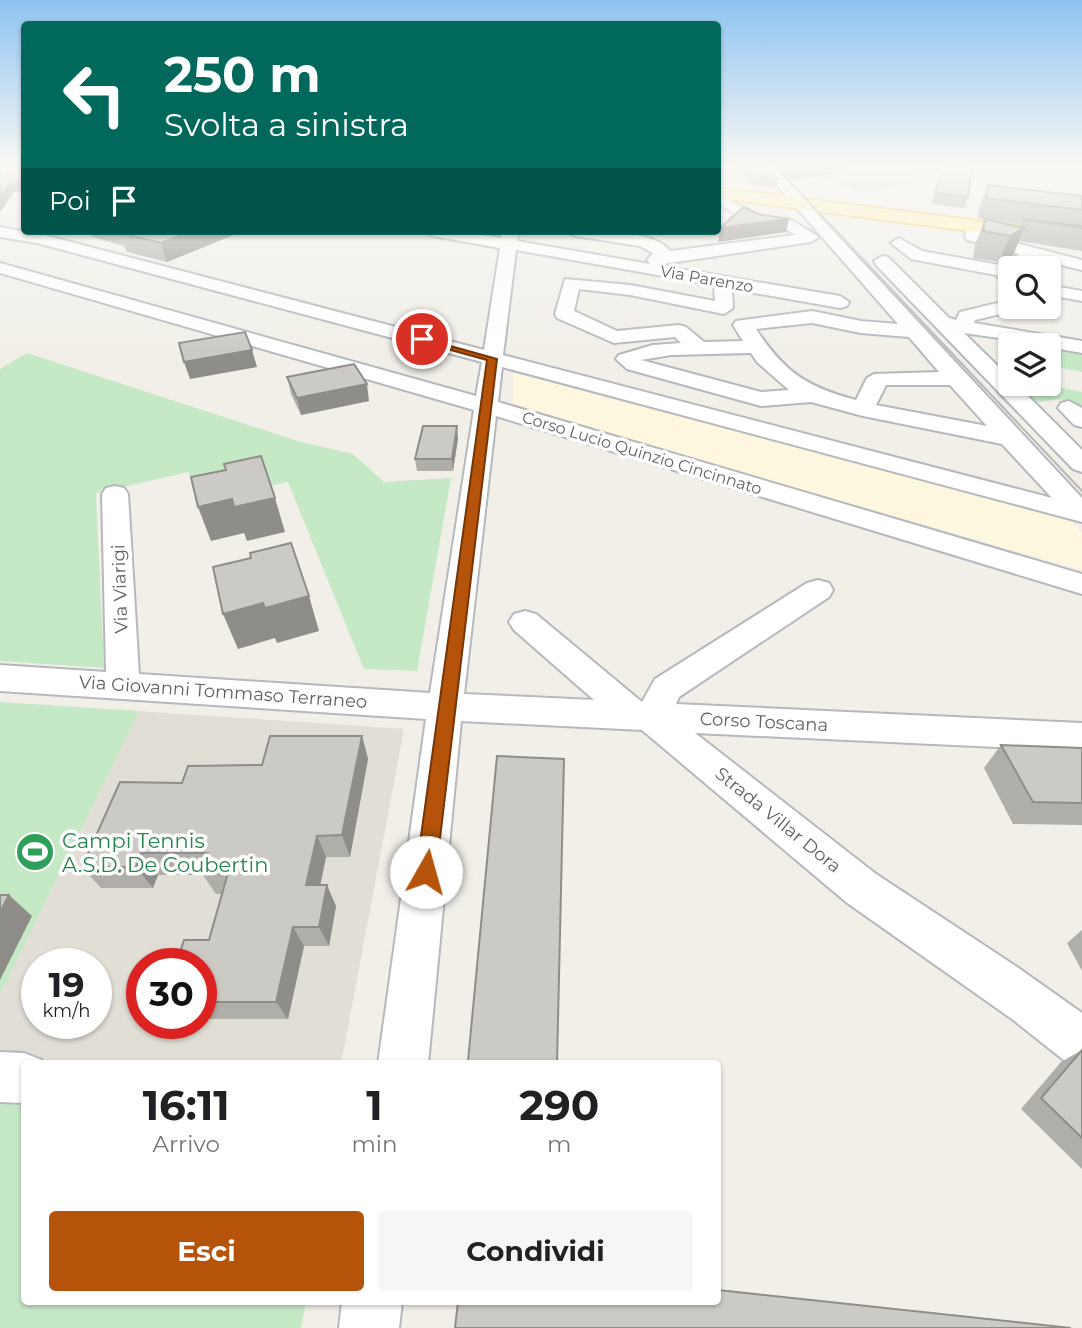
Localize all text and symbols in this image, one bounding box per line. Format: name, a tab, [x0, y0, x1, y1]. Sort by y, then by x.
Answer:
text: 250 m	[164, 45, 321, 104]
icon: left	[49, 49, 140, 140]
text: Svolta a sinistra	[164, 105, 409, 144]
icon: arrive	[105, 182, 143, 220]
text: Poi	[49, 185, 91, 217]
map controls	[998, 256, 1061, 396]
button: search	[998, 256, 1061, 319]
street label: Via Parenzo	[659, 261, 755, 297]
pin	[392, 309, 452, 369]
icon: arrive	[403, 320, 441, 358]
button: layers	[998, 333, 1061, 396]
street label: Corso Lucio Quinzio Cincinnato	[520, 407, 764, 499]
street label: Via Viarigi	[107, 544, 133, 634]
street label: Via Giovanni Tommaso Terraneo	[78, 671, 368, 713]
street label: Corso Toscana	[699, 708, 829, 736]
street label: Strada Villar Dora	[711, 762, 845, 878]
place label: Campi Tennis A.S.D. De Coubertin	[62, 828, 268, 877]
sports icon: Campi Tennis A.S.D. De Coubertin	[14, 831, 56, 873]
position arrow	[389, 835, 463, 909]
speed limit sign: 30	[126, 948, 217, 1039]
text: 19	[48, 963, 85, 1006]
text: km/h	[42, 1000, 91, 1022]
text: 16:11	[143, 1079, 230, 1131]
text: 1	[366, 1079, 383, 1131]
text: 290	[519, 1079, 599, 1131]
text: Arrivo	[153, 1130, 220, 1158]
text: min	[351, 1130, 398, 1158]
text: m	[547, 1130, 572, 1158]
button: Esci	[49, 1211, 364, 1291]
button: Condividi	[378, 1211, 693, 1291]

